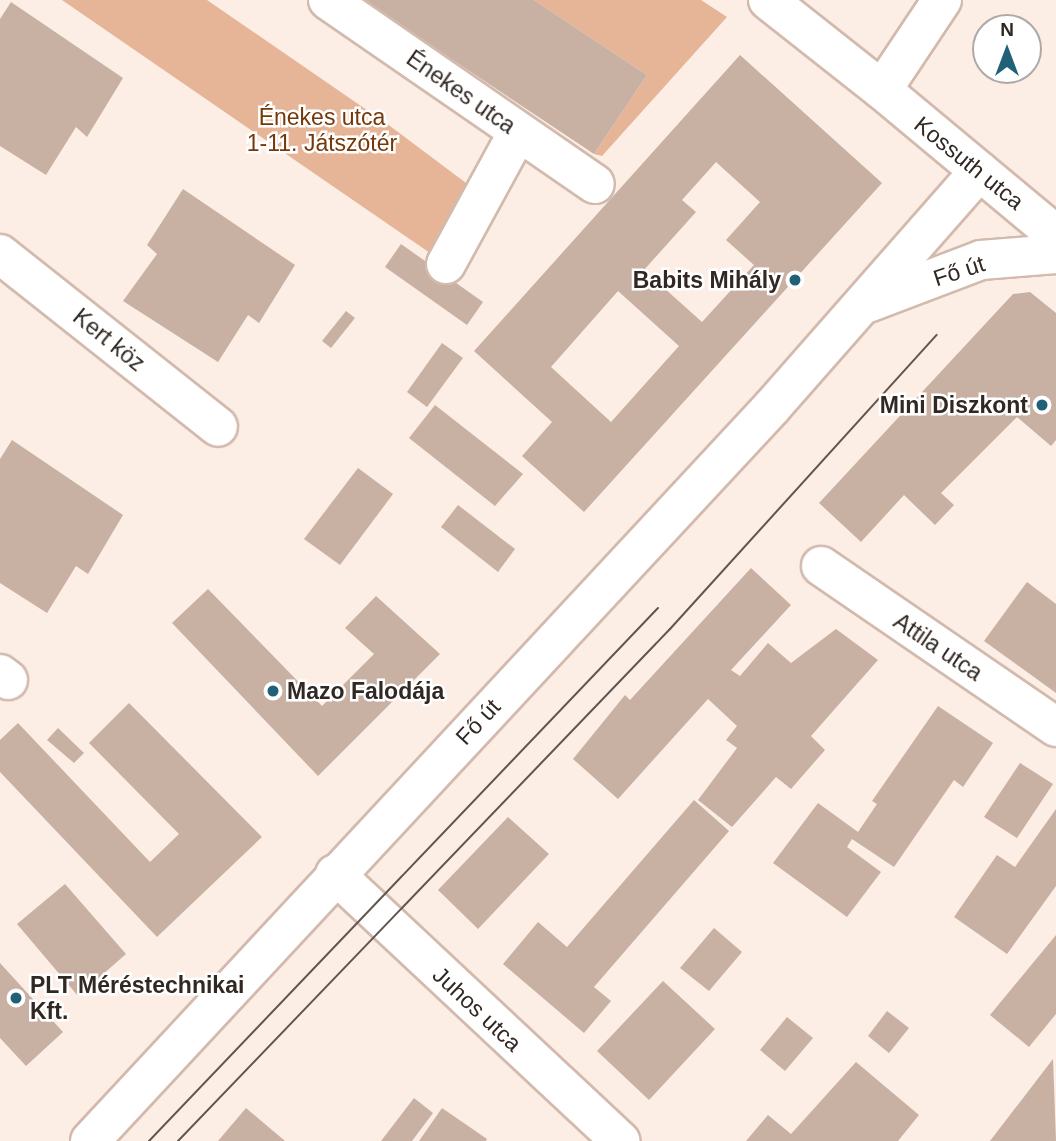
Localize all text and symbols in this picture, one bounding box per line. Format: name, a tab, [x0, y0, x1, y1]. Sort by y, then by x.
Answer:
north arrow	[972, 14, 1042, 84]
text: N	[1000, 19, 1014, 40]
street label: Énekes utca	[401, 44, 521, 140]
park label: Énekes utca 1-11. Játszótér	[247, 103, 397, 157]
street label: Kossuth utca	[909, 110, 1029, 216]
street label: Fő út	[930, 250, 988, 292]
place label: Babits Mihály	[633, 266, 781, 294]
marker: Babits Mihály	[787, 272, 803, 288]
street label: Kert köz	[68, 303, 150, 377]
place label: Mini Diszkont	[880, 391, 1028, 419]
marker: Mini Diszkont	[1034, 397, 1050, 413]
street label: Attila utca	[888, 607, 988, 687]
place label: Mazo Falodája	[287, 677, 444, 705]
marker: Mazo Falodája	[265, 683, 281, 699]
street label: Fő út	[450, 693, 506, 751]
street label: Juhos utca	[427, 961, 527, 1057]
place label: PLT Méréstechnikai Kft.	[30, 971, 244, 1025]
marker: PLT Méréstechnikai Kft.	[8, 990, 24, 1006]

